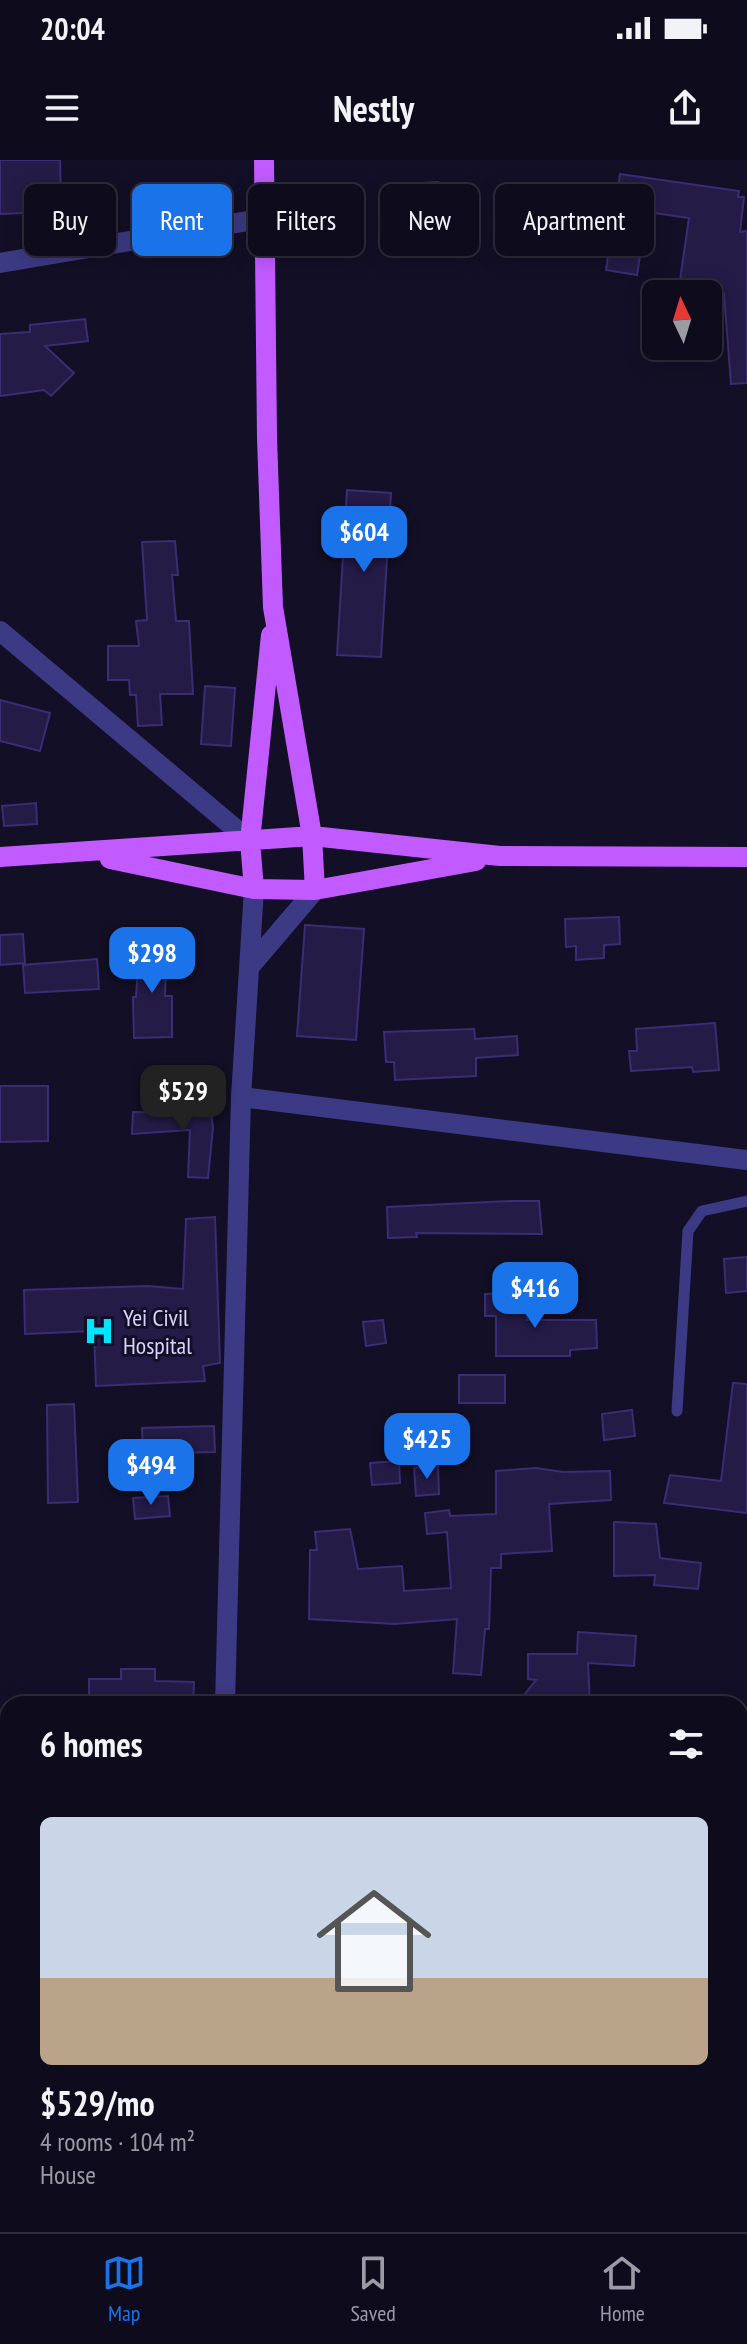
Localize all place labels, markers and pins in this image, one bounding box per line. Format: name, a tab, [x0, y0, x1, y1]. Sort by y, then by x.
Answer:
pin: $604	[317, 506, 411, 574]
pin: $298	[105, 927, 199, 995]
pin: $529	[136, 1065, 230, 1133]
pin: $416	[488, 1262, 582, 1330]
place label: Yei Civil Hospital	[123, 1302, 192, 1361]
hospital icon: Yei Civil Hospital	[82, 1314, 116, 1348]
pin: $425	[380, 1413, 474, 1481]
pin: $494	[104, 1439, 198, 1507]

